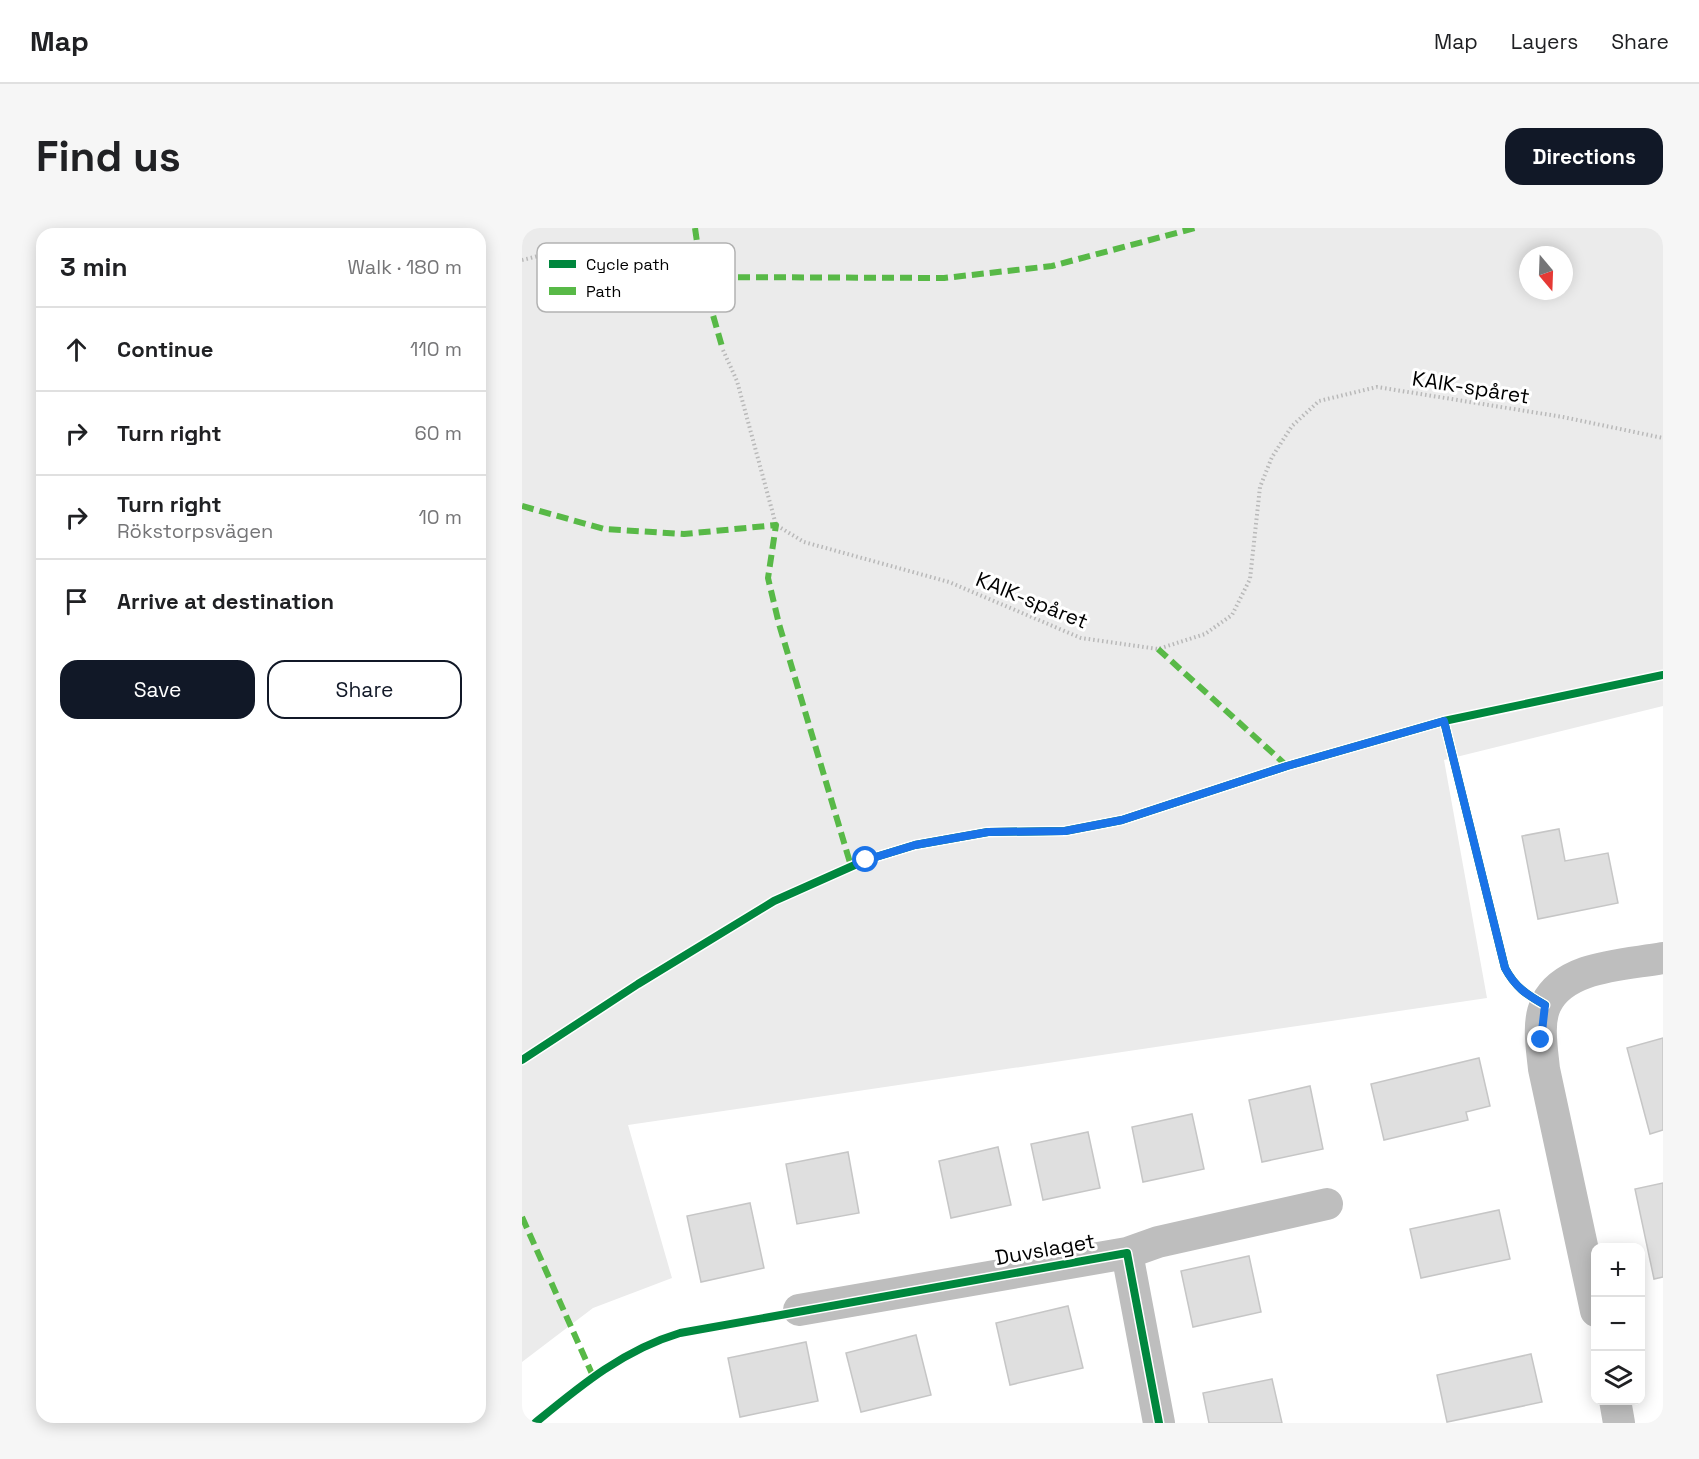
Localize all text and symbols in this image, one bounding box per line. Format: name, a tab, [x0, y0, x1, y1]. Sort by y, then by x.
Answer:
text: Map	[30, 23, 89, 59]
text: Map	[1434, 28, 1478, 55]
text: Layers	[1511, 28, 1578, 55]
text: Share	[1611, 28, 1669, 55]
button: Directions	[1505, 128, 1663, 185]
text: Find us	[36, 130, 181, 183]
legend	[537, 243, 735, 312]
north arrow	[1519, 246, 1573, 300]
text: 3 min	[60, 250, 128, 284]
text: Walk · 180 m	[348, 254, 462, 280]
text: Cycle path	[586, 254, 669, 275]
text: Path	[586, 281, 621, 302]
icon: ahead	[60, 333, 93, 366]
text: Continue	[117, 335, 213, 363]
text: 110 m	[410, 336, 462, 362]
street label: KAIK-spåret	[1410, 364, 1532, 410]
icon: right	[60, 417, 93, 450]
text: Turn right	[117, 419, 222, 447]
text: 60 m	[415, 420, 462, 446]
text: Turn right	[117, 490, 222, 518]
icon: right	[60, 501, 93, 534]
text: 10 m	[418, 504, 462, 530]
text: Rökstorpsvägen	[117, 518, 273, 544]
street label: KAIK-spåret	[972, 565, 1092, 635]
icon: arrive	[60, 585, 93, 618]
text: Arrive at destination	[117, 587, 334, 615]
button: Save	[60, 660, 255, 719]
button: Share	[267, 660, 462, 719]
route start	[852, 846, 878, 872]
route end	[1527, 1026, 1553, 1052]
street label: Duvslaget	[993, 1227, 1097, 1271]
map controls	[1591, 1243, 1645, 1405]
button: +	[1591, 1243, 1645, 1297]
button: −	[1591, 1297, 1645, 1351]
button: layers	[1591, 1351, 1645, 1405]

